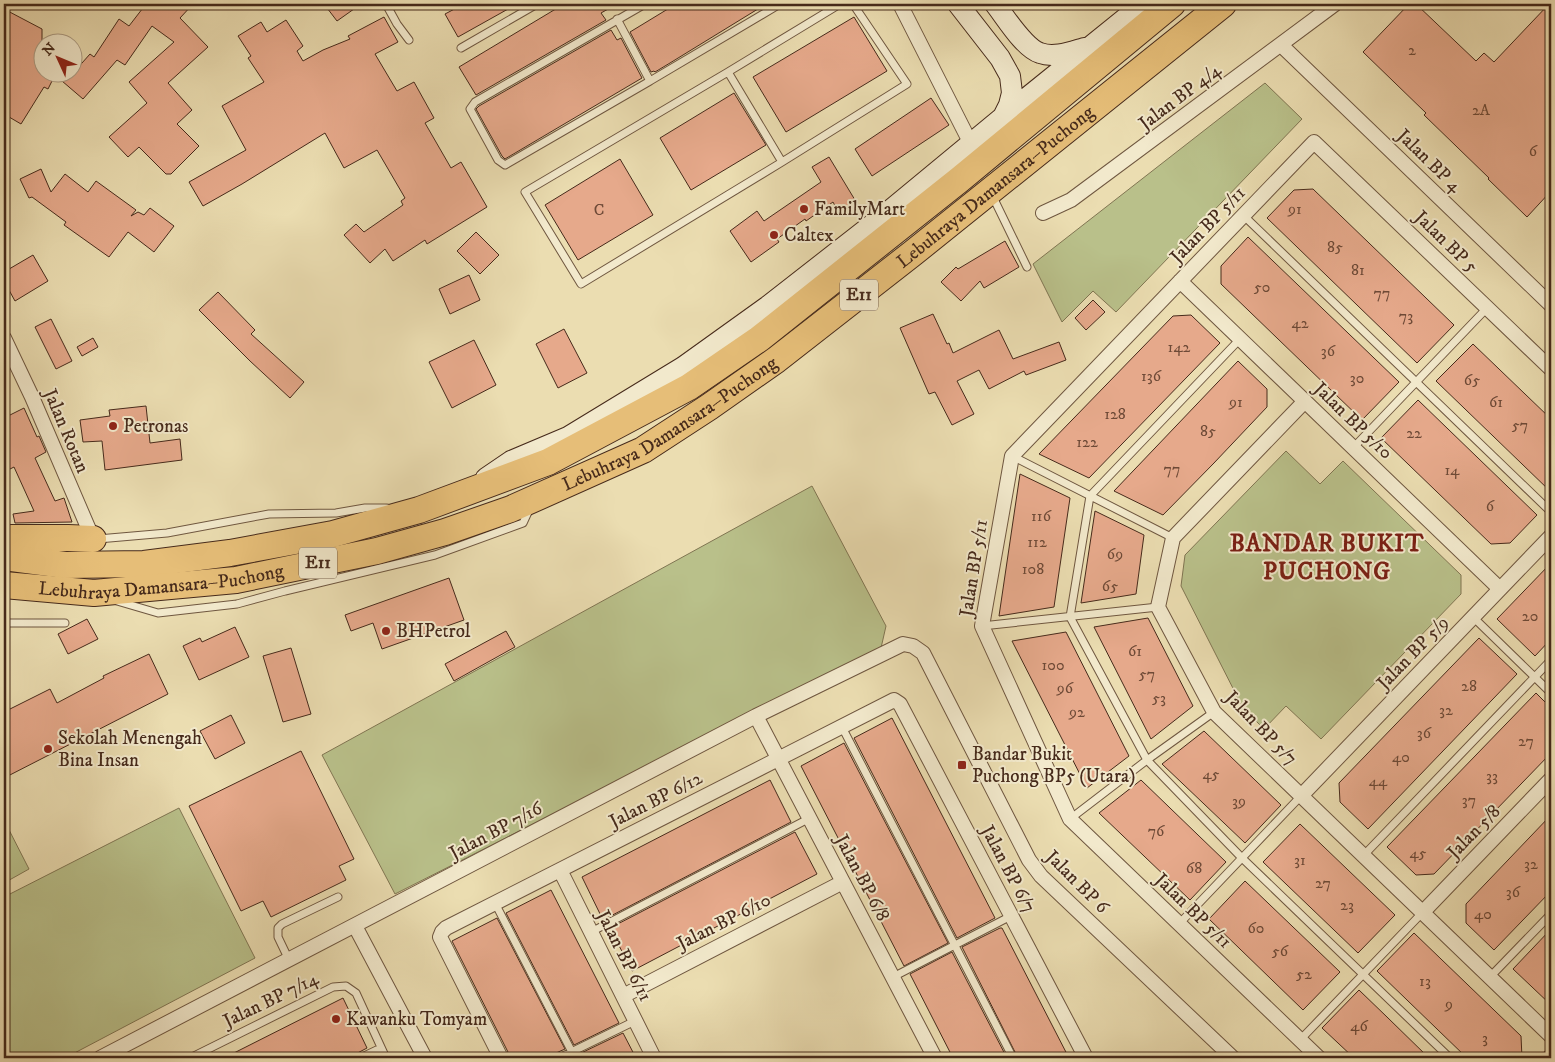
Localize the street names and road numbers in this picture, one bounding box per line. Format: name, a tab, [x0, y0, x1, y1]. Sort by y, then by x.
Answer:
street label: Jalan BP 4/4	[1133, 58, 1226, 136]
street label: Lebuhraya Damansara–Puchong	[892, 100, 1099, 273]
street label: Jalan BP 4	[1390, 123, 1467, 198]
street label: Jalan BP 5/11	[1164, 182, 1250, 270]
street label: Jalan BP 5	[1408, 205, 1483, 278]
road number: E11	[840, 280, 878, 310]
street label: Lebuhraya Damansara–Puchong	[559, 351, 782, 496]
street label: Jalan BP 5/10	[1307, 376, 1397, 464]
street label: Jalan Rotan	[37, 384, 94, 476]
street label: Jalan BP 5/11	[955, 518, 993, 620]
road number: E11	[299, 548, 337, 578]
street label: Lebuhraya Damansara–Puchong	[37, 559, 287, 605]
street label: Jalan BP 5/9	[1371, 611, 1454, 696]
street label: Jalan BP 5/7	[1219, 685, 1302, 770]
street label: Jalan BP 6/12	[604, 766, 707, 834]
street label: Jalan BP 7/16	[444, 796, 547, 866]
street label: Jalan 5/8	[1441, 800, 1505, 865]
street label: Jalan BP 6/7	[975, 820, 1040, 916]
street label: Jalan BP 6/8	[829, 829, 894, 925]
street label: Jalan BP 6	[1039, 844, 1114, 919]
street label: Jalan BP 5/11	[1148, 867, 1236, 953]
street label: Jalan BP 6/10	[671, 889, 775, 956]
street label: Jalan BP 6/11	[590, 905, 657, 1005]
street label: Jalan BP 7/14	[218, 967, 323, 1034]

